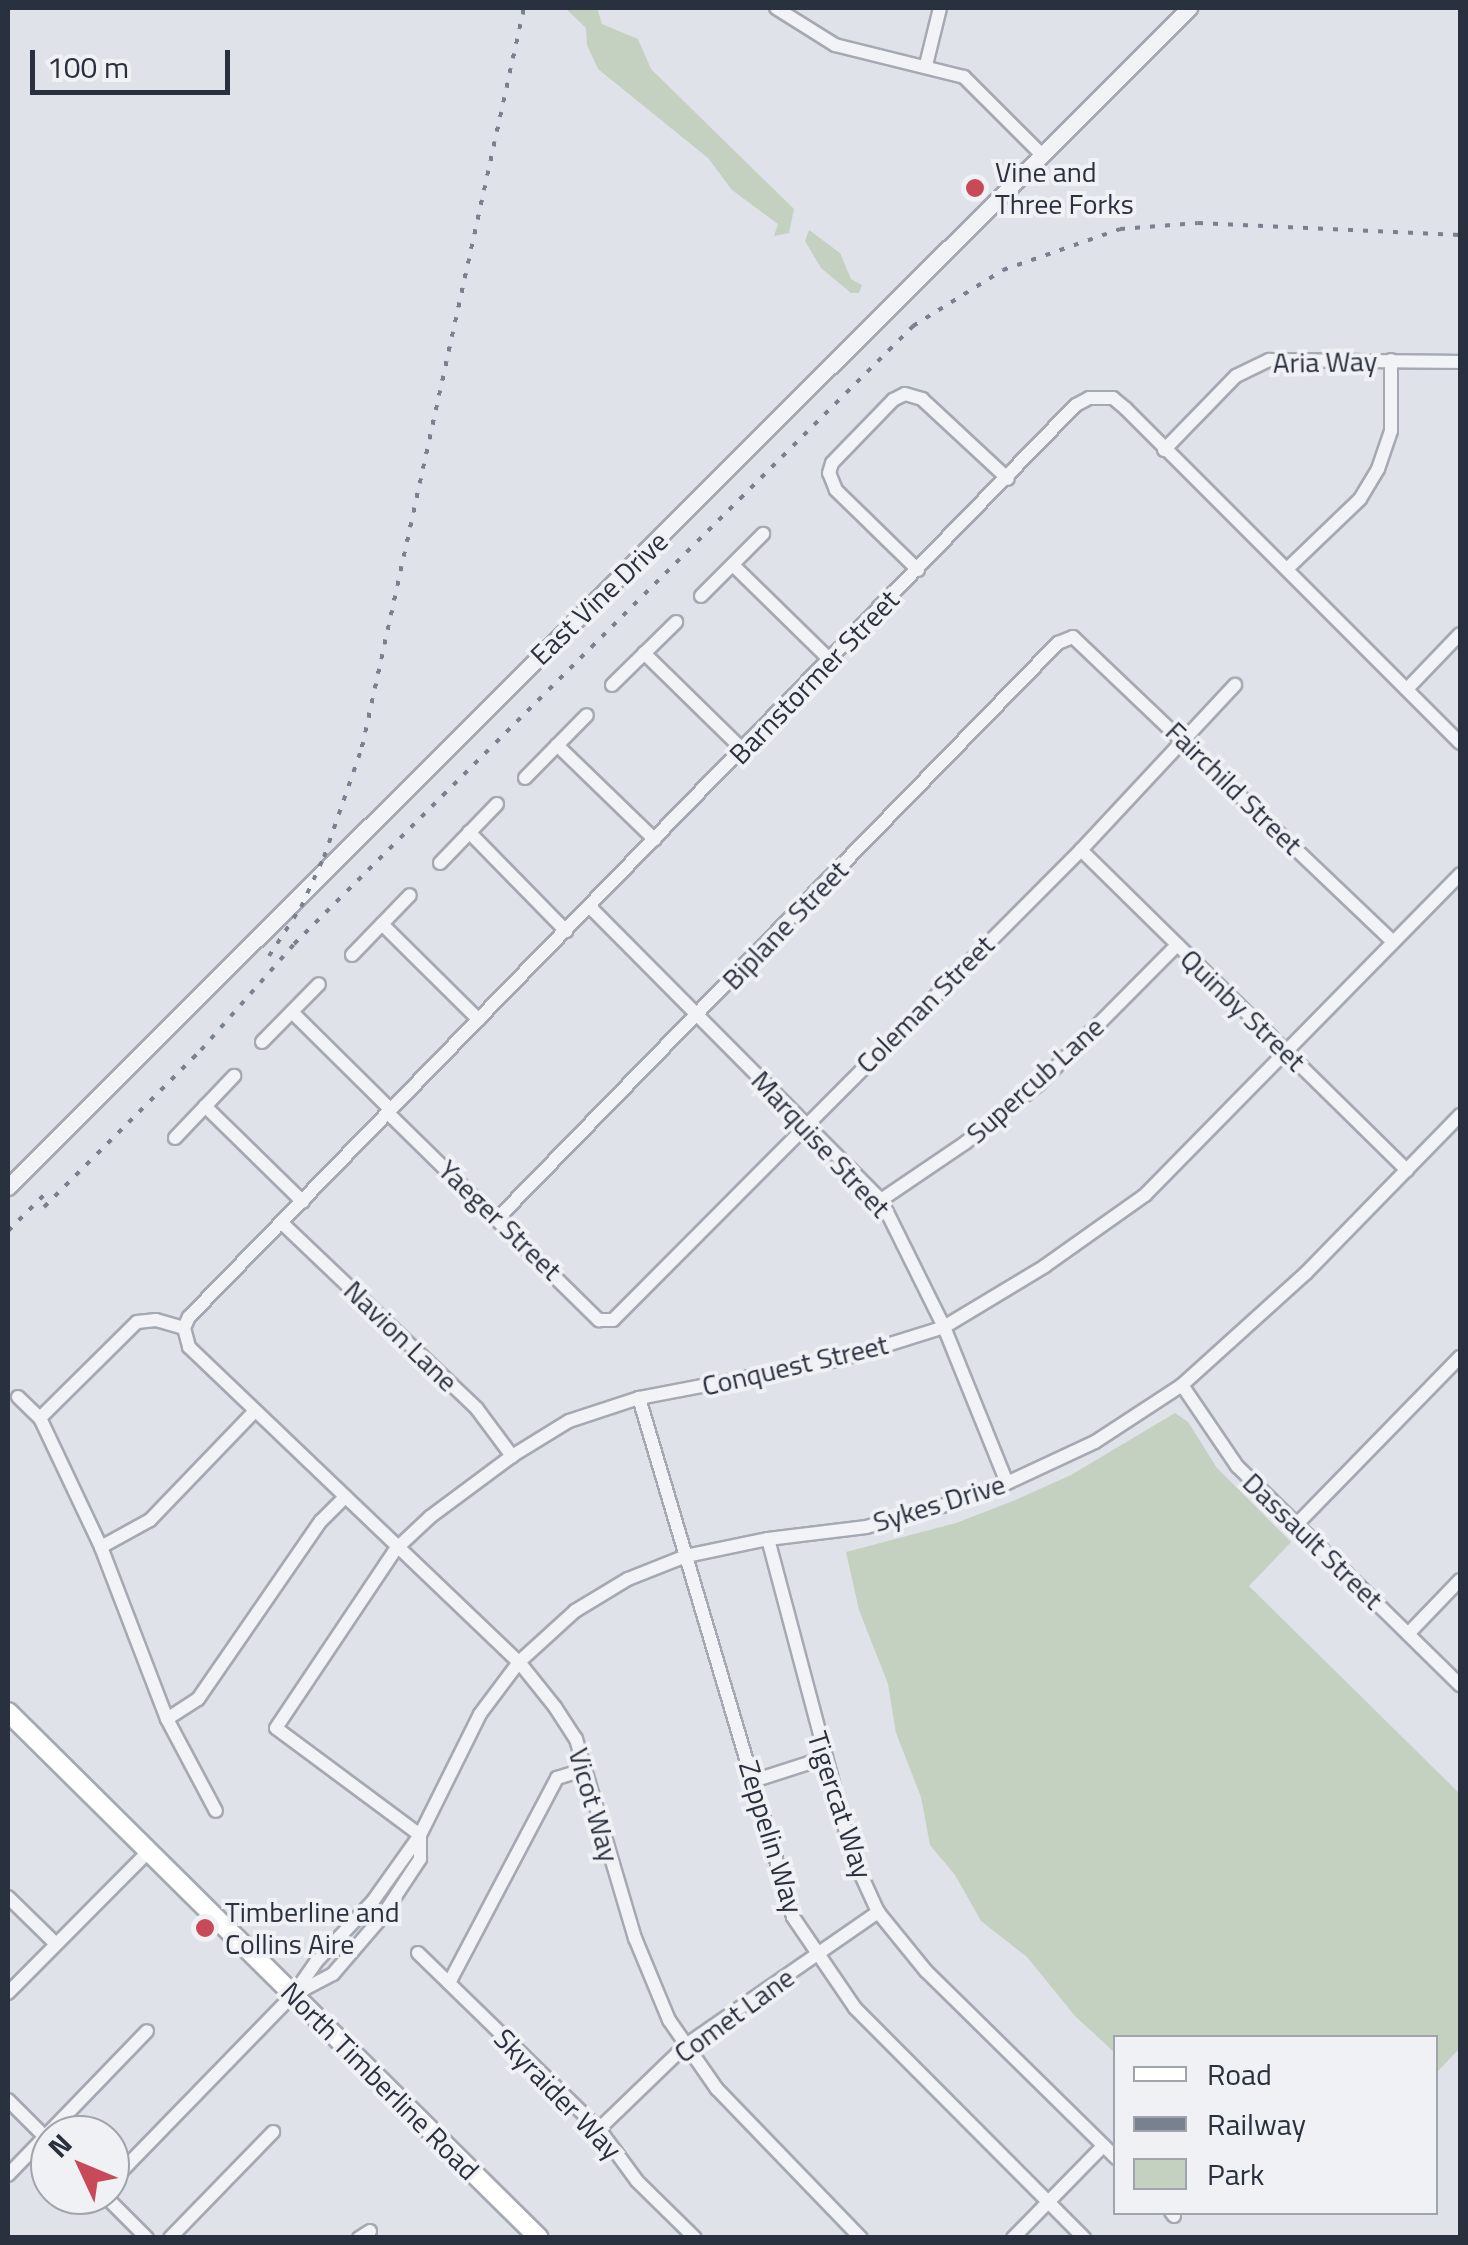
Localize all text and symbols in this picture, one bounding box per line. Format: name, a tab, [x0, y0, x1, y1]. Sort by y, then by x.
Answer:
scale bar	[35, 30, 235, 92]
text: 100 m	[47, 44, 129, 90]
place label: Vine and Three Forks	[995, 155, 1134, 221]
marker: Vine and Three Forks	[964, 177, 986, 199]
street label: Aria Way	[1272, 344, 1378, 380]
street label: East Vine Drive	[523, 524, 675, 672]
street label: Barnstormer Street	[722, 583, 906, 771]
street label: Fairchild Street	[1159, 715, 1309, 861]
street label: Biplane Street	[715, 854, 855, 996]
street label: Coleman Street	[849, 928, 1001, 1080]
street label: Quinby Street	[1173, 942, 1313, 1078]
street label: Supercub Lane	[960, 1010, 1110, 1150]
street label: Marquise Street	[745, 1064, 897, 1224]
street label: Yaeger Street	[432, 1153, 568, 1287]
street label: Navion Lane	[337, 1274, 465, 1398]
street label: Conquest Street	[699, 1327, 891, 1403]
street label: Dassault Street	[1236, 1466, 1390, 1616]
street label: Sykes Drive	[869, 1467, 1009, 1539]
street label: Tigercat Way	[800, 1727, 880, 1883]
street label: Vicot Way	[562, 1744, 626, 1866]
street label: Zeppelin Way	[732, 1756, 810, 1918]
place label: Timberline and Collins Aire	[225, 1895, 400, 1961]
marker: Timberline and Collins Aire	[194, 1917, 216, 1939]
street label: Comet Lane	[668, 1960, 800, 2070]
street label: North Timberline Road	[274, 1975, 486, 2187]
street label: Skyraider Way	[487, 2022, 629, 2166]
legend	[1113, 2035, 1438, 2215]
text: Road	[1207, 2051, 1272, 2097]
text: Railway	[1207, 2101, 1306, 2147]
north arrow	[30, 2115, 130, 2215]
text: N	[37, 2123, 82, 2167]
text: Park	[1207, 2151, 1264, 2197]

